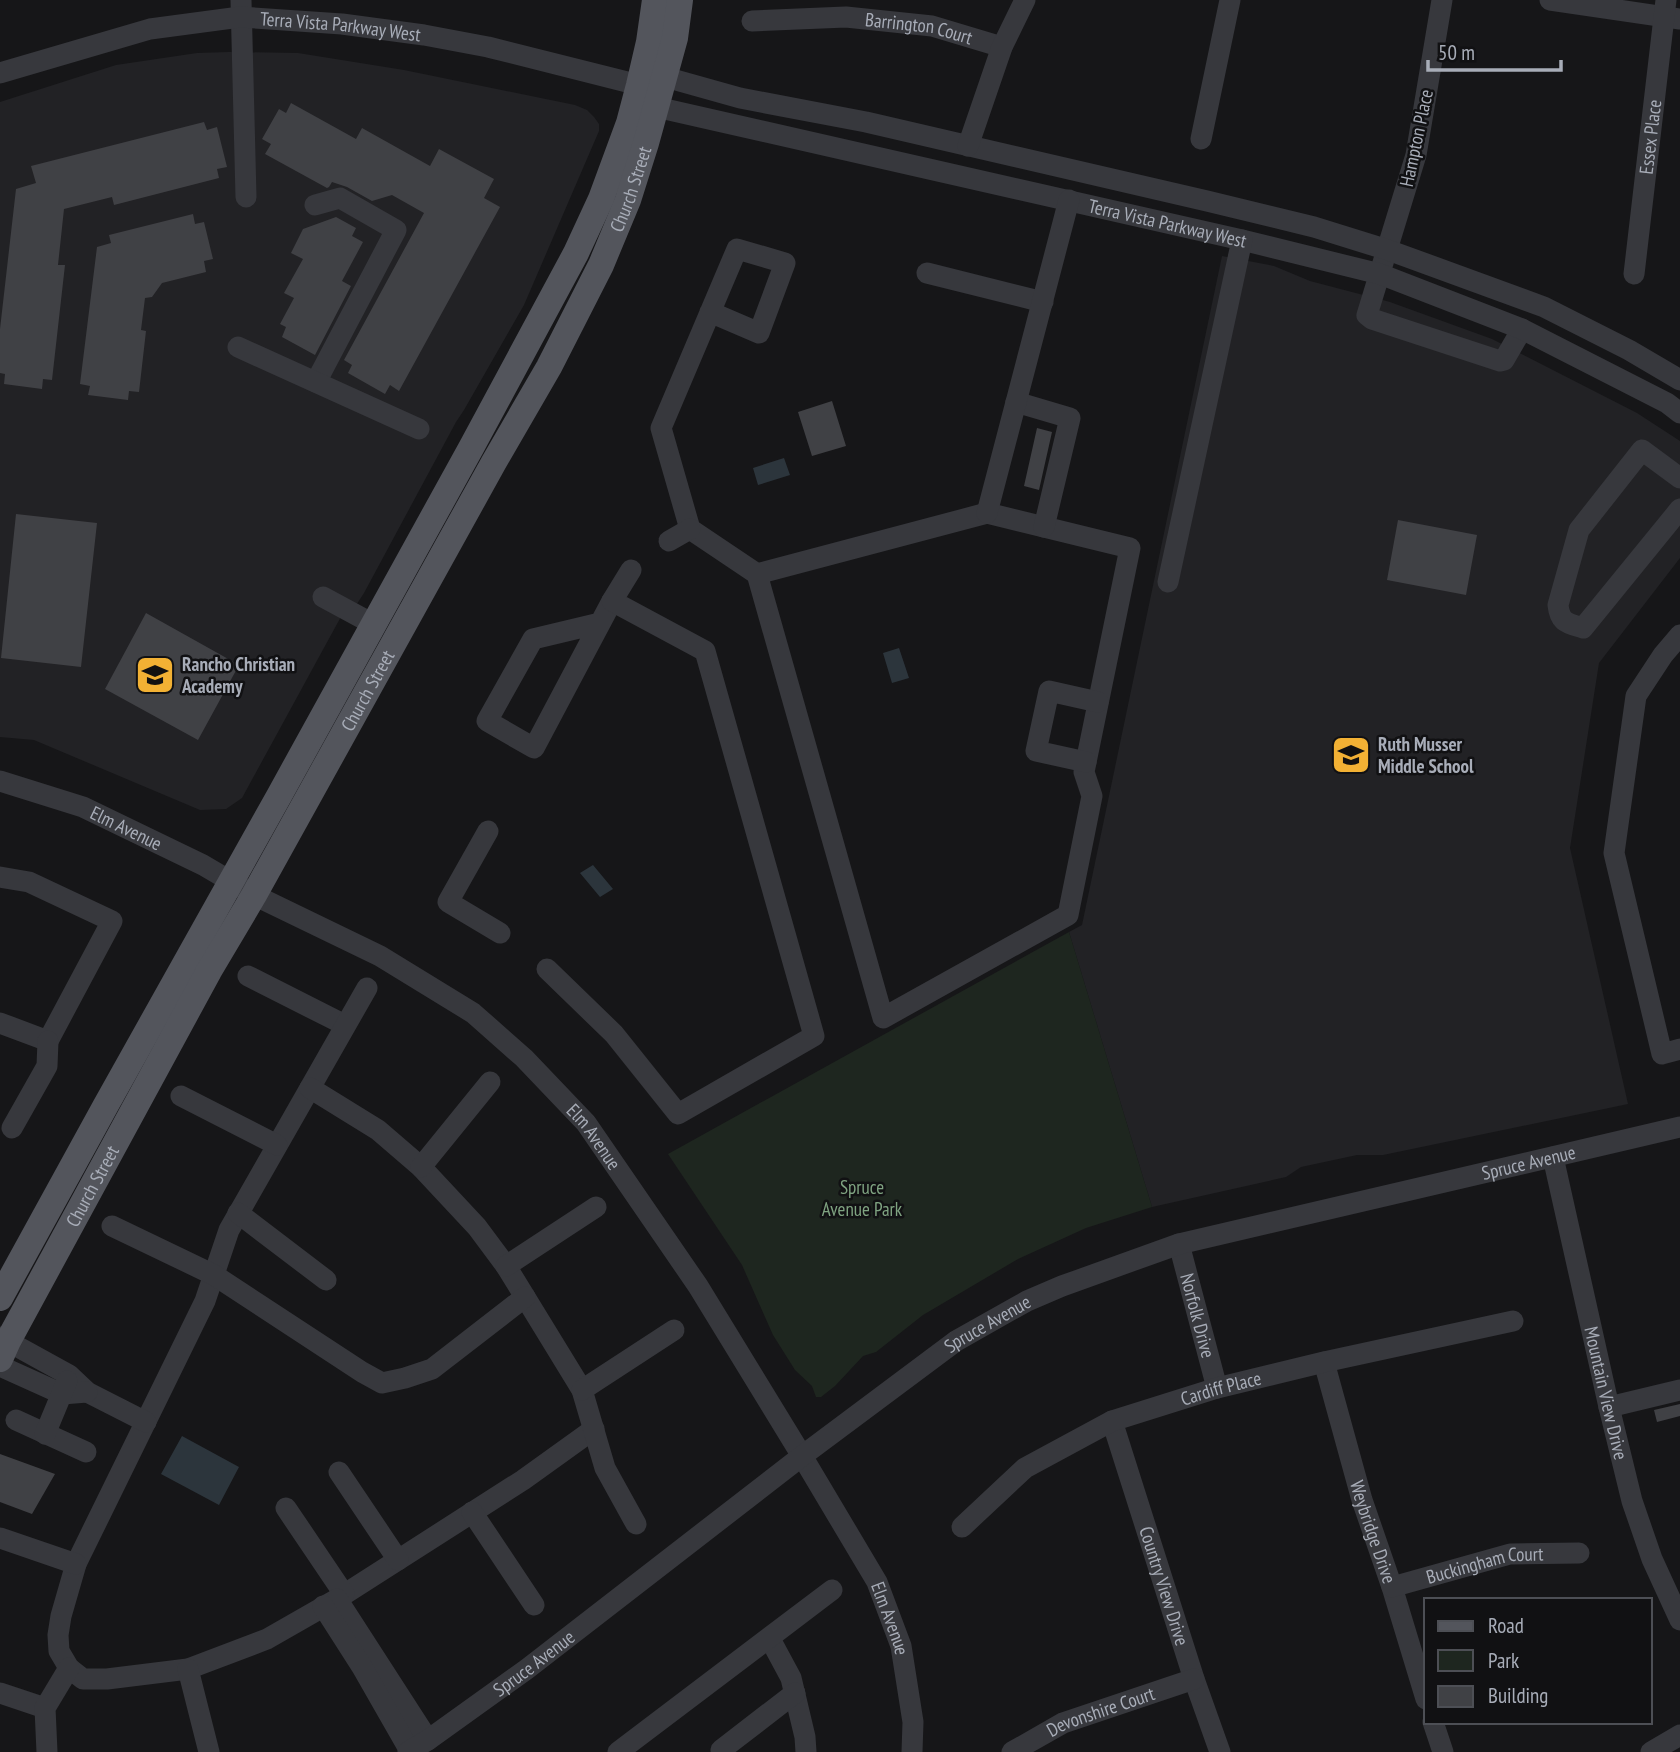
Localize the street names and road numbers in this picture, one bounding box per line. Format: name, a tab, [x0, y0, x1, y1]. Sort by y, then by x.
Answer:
street label: Terra Vista Parkway West	[259, 6, 423, 47]
street label: Barrington Court	[864, 7, 976, 50]
street label: Hampton Place	[1394, 87, 1438, 189]
street label: Essex Place	[1634, 98, 1666, 176]
street label: Church Street	[604, 142, 656, 235]
street label: Terra Vista Parkway West	[1086, 194, 1250, 253]
street label: Church Street	[335, 645, 400, 735]
street label: Elm Avenue	[87, 800, 166, 855]
street label: Elm Avenue	[562, 1098, 627, 1174]
street label: Spruce Avenue	[1479, 1140, 1578, 1185]
street label: Church Street	[60, 1141, 124, 1231]
street label: Norfolk Drive	[1175, 1271, 1221, 1361]
street label: Spruce Avenue	[939, 1289, 1035, 1358]
street label: Mountain View Drive	[1579, 1324, 1633, 1462]
street label: Cardiff Place	[1178, 1366, 1264, 1411]
street label: Weybridge Drive	[1345, 1478, 1402, 1587]
street label: Country View Drive	[1134, 1523, 1195, 1649]
street label: Buckingham Court	[1423, 1542, 1544, 1589]
street label: Elm Avenue	[866, 1578, 914, 1657]
street label: Spruce Avenue	[488, 1625, 579, 1702]
street label: Devonshire Court	[1042, 1681, 1158, 1742]

